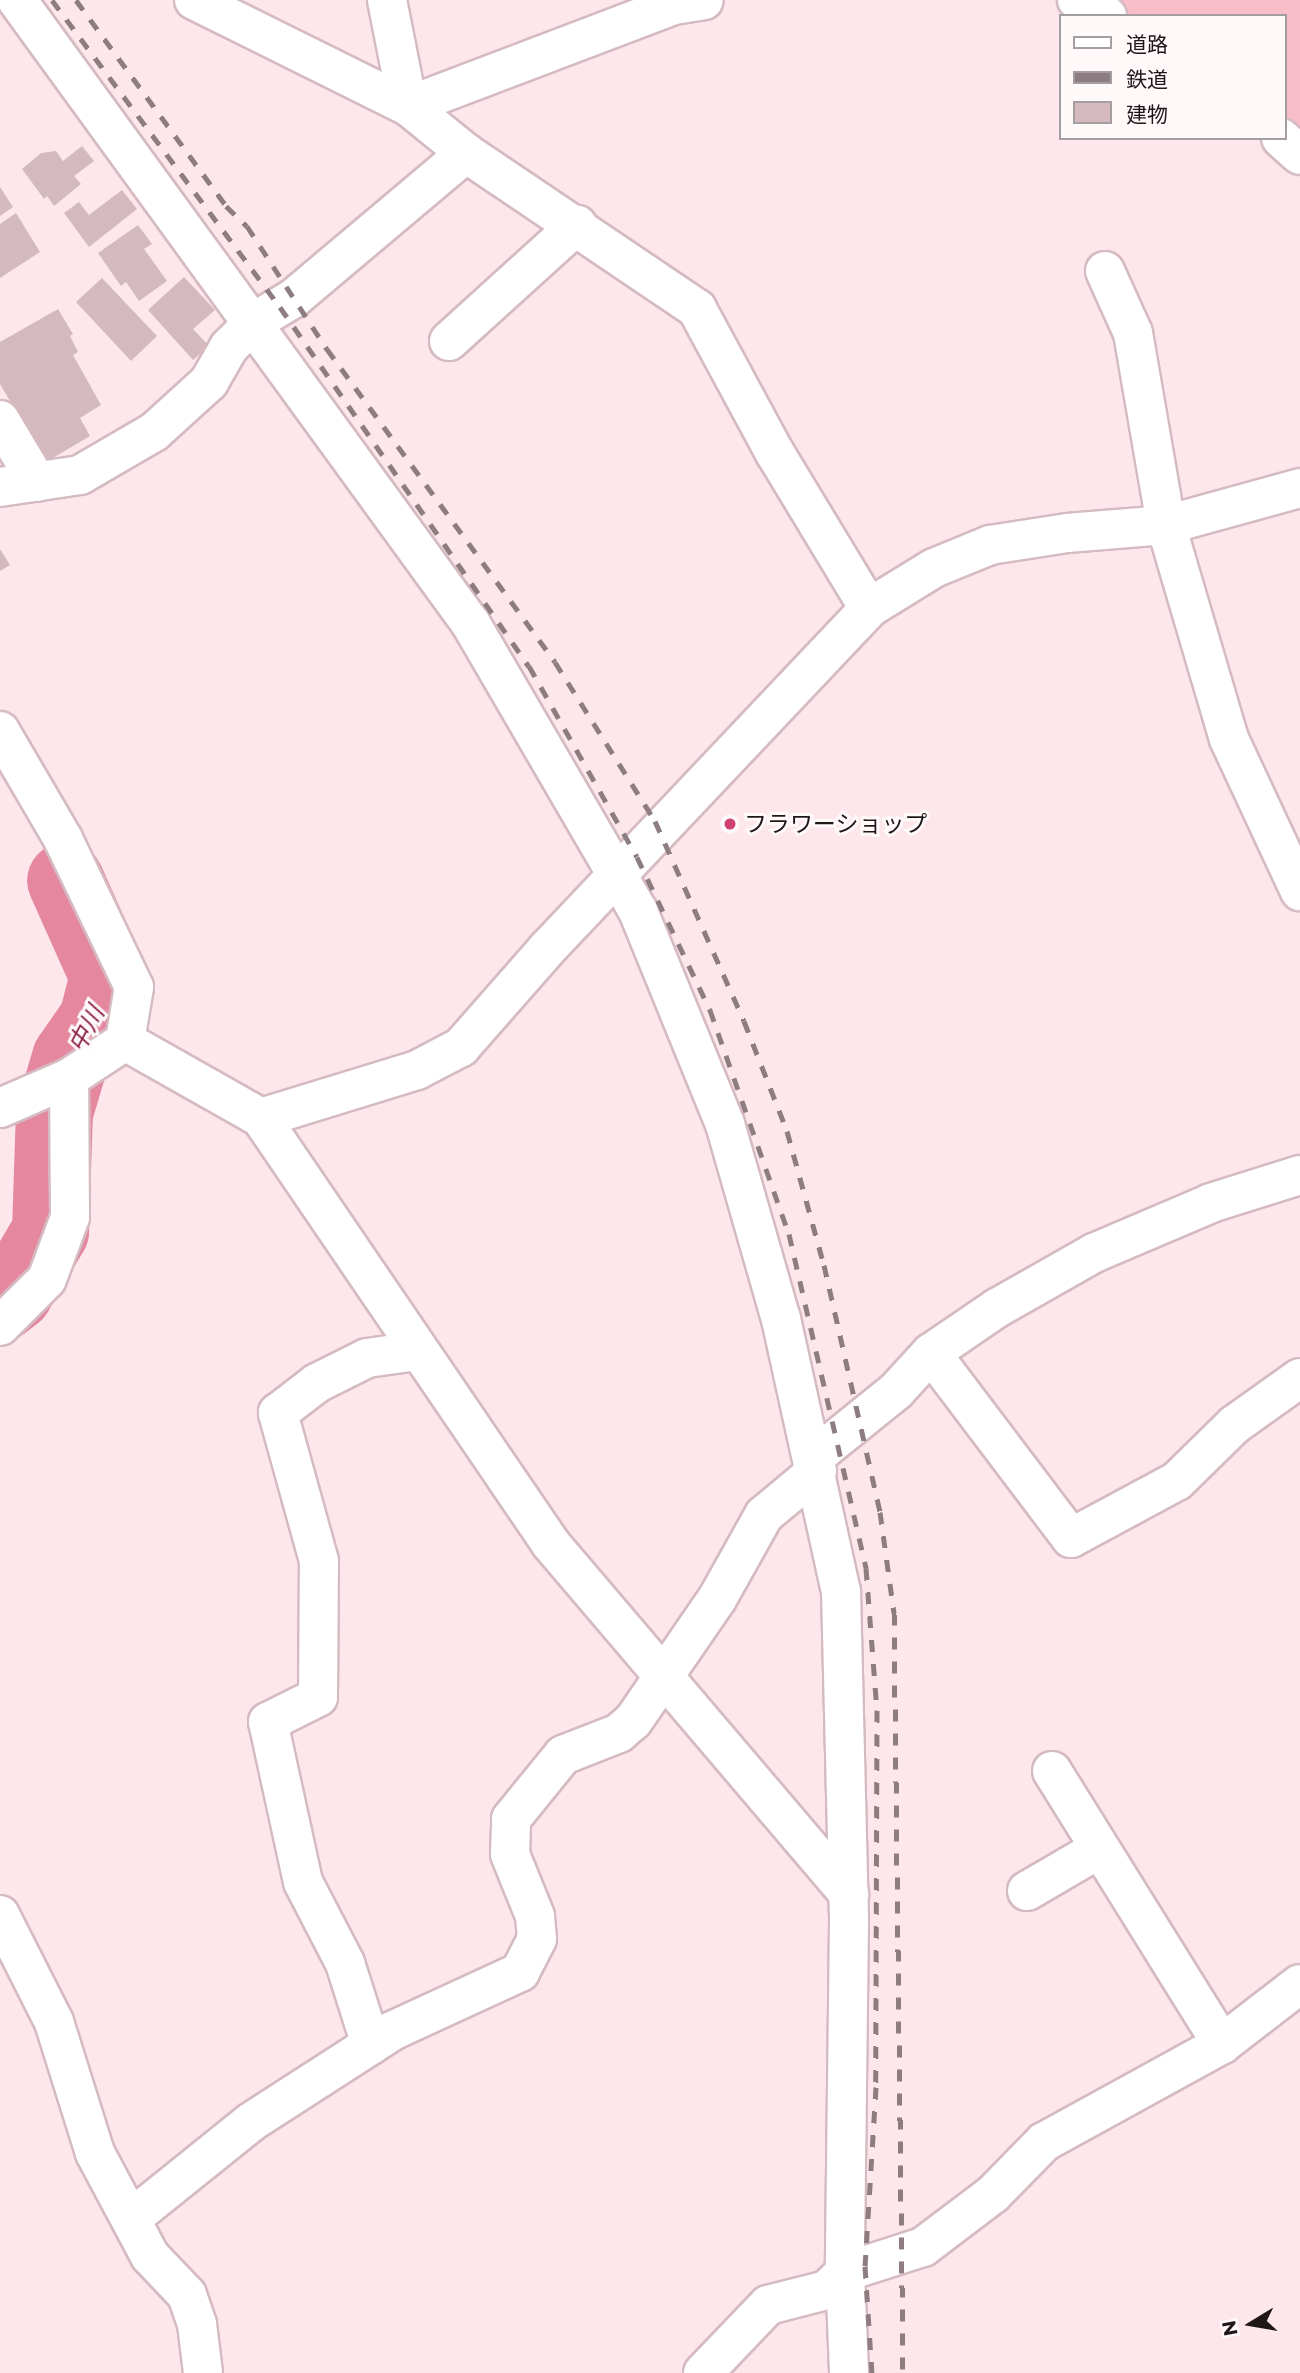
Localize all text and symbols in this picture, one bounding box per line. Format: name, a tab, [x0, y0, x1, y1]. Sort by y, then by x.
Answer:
legend	[1058, 14, 1286, 140]
text: 道路	[1126, 32, 1168, 57]
text: 鉄道	[1126, 67, 1168, 92]
text: 建物	[1126, 102, 1168, 127]
place label: フラワーショップ	[744, 810, 928, 838]
marker: フラワーショップ	[722, 816, 738, 832]
water label: 中川	[62, 1001, 110, 1057]
north arrow	[1216, 2289, 1286, 2359]
text: N	[1217, 2318, 1243, 2338]

